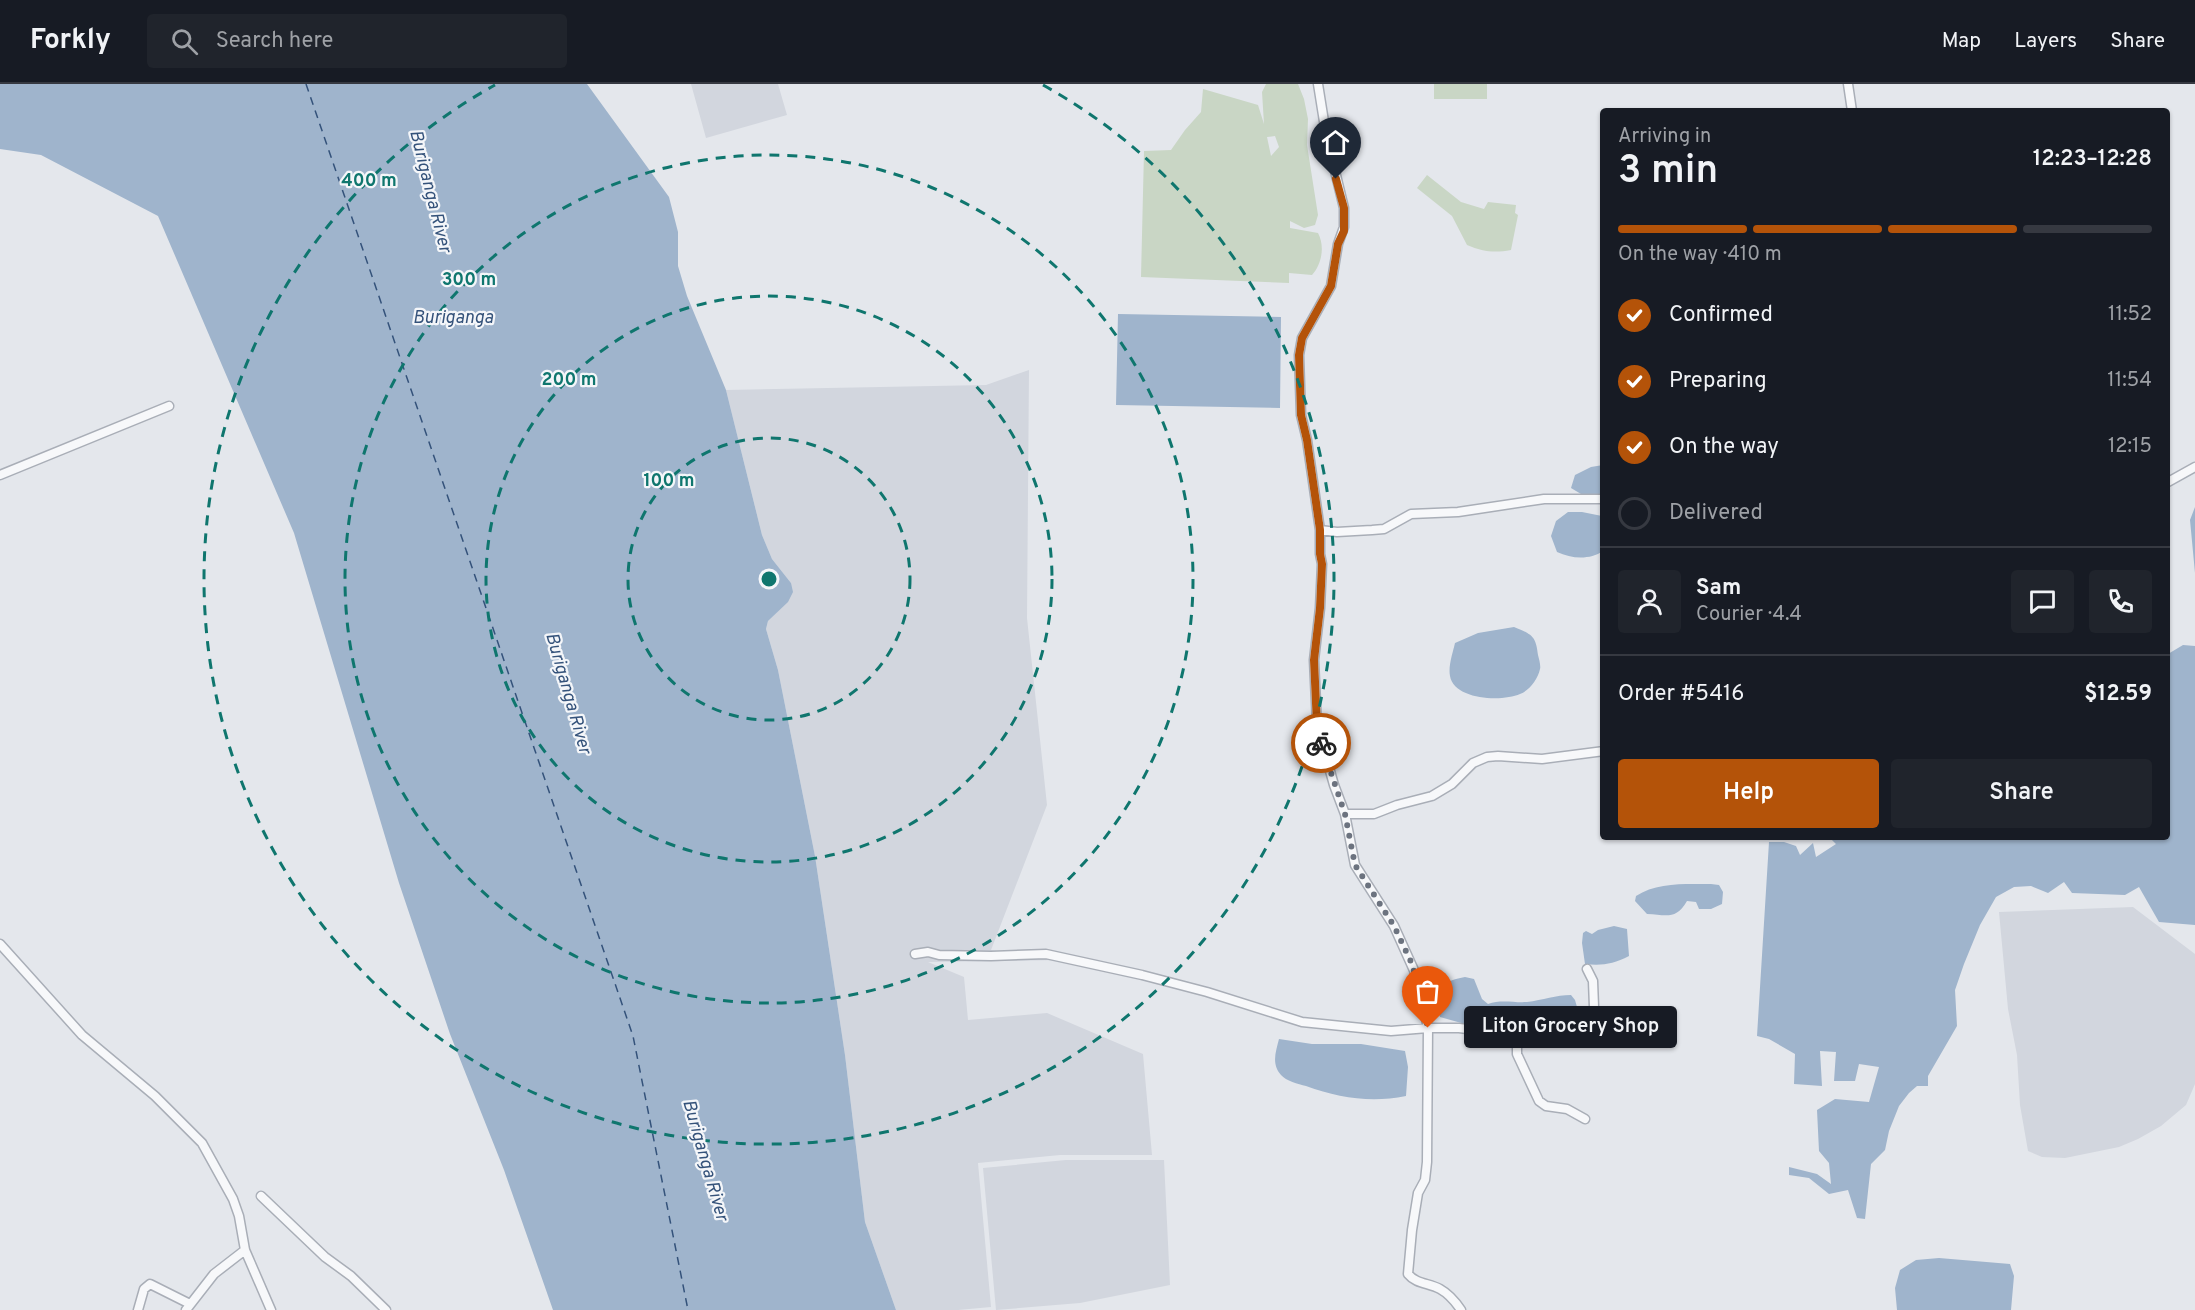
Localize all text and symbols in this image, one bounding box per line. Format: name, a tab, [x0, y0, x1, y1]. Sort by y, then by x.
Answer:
search box	[147, 14, 567, 68]
text: Forkly	[30, 23, 111, 59]
icon: search	[168, 25, 201, 58]
text: Search here	[216, 28, 333, 55]
text: Map	[1942, 28, 1981, 55]
text: Layers	[2014, 28, 2077, 55]
text: Share	[2110, 28, 2165, 55]
pin	[1310, 117, 1361, 179]
text: Arriving in	[1618, 124, 1711, 150]
icon: home	[1319, 126, 1352, 159]
water label: Buriganga River	[403, 128, 456, 257]
text: 12:23–12:28	[2033, 146, 2152, 173]
text: 3 min	[1618, 148, 1718, 197]
text: 400 m	[341, 170, 397, 193]
text: On the way · 410 m	[1618, 242, 1782, 268]
text: 300 m	[442, 269, 496, 292]
icon: check	[1618, 299, 1651, 332]
text: Confirmed	[1669, 302, 1773, 329]
text: 11:52	[2108, 302, 2152, 328]
water label: Buriganga	[413, 307, 494, 330]
icon: check	[1618, 365, 1651, 398]
text: Preparing	[1669, 368, 1767, 395]
text: 11:54	[2107, 368, 2152, 394]
text: 200 m	[541, 369, 597, 392]
icon: check	[1618, 431, 1651, 464]
text: On the way	[1669, 434, 1779, 461]
text: 12:15	[2108, 434, 2152, 460]
text: 100 m	[643, 470, 695, 493]
text: Delivered	[1669, 500, 1763, 527]
centre of rings	[759, 569, 779, 589]
button: person	[1618, 570, 1681, 633]
button: chat	[2011, 570, 2074, 633]
button: phone	[2089, 570, 2152, 633]
text: Sam	[1696, 575, 1741, 602]
text: Courier · 4.4	[1696, 602, 1802, 628]
water label: Buriganga River	[539, 630, 596, 759]
text: Order #5416	[1618, 681, 1744, 708]
text: $12.59	[2084, 681, 2152, 708]
courier	[1291, 713, 1351, 773]
icon: bike	[1305, 727, 1338, 760]
button: Help	[1618, 759, 1879, 828]
button: Share	[1891, 759, 2152, 828]
pin	[1402, 966, 1453, 1028]
icon: bag	[1411, 975, 1444, 1008]
callout: Liton Grocery Shop	[1464, 1007, 1677, 1049]
text: Liton Grocery Shop	[1482, 1014, 1659, 1040]
water label: Buriganga River	[676, 1097, 733, 1226]

